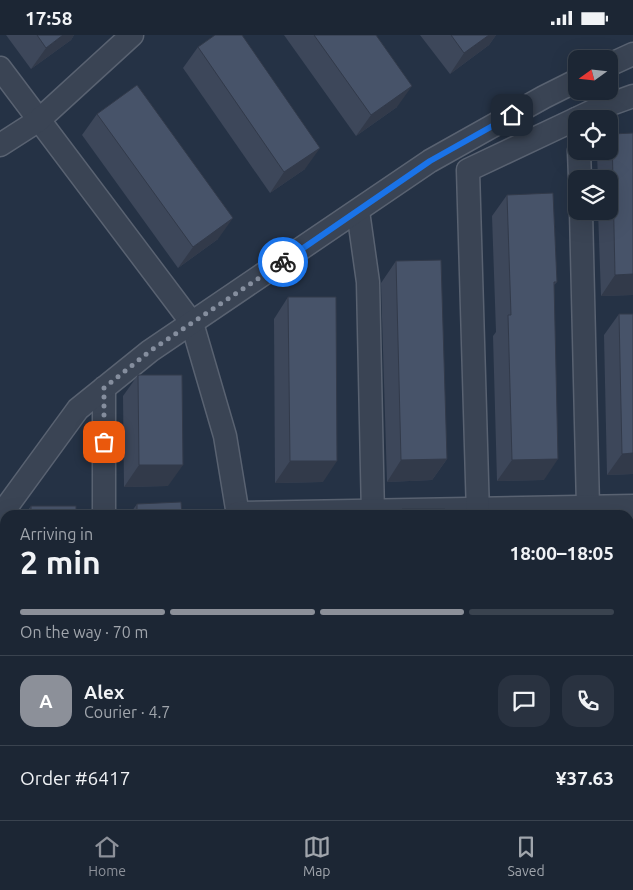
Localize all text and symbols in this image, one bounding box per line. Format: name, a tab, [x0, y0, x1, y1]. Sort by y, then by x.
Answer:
text: 17:58	[25, 7, 73, 29]
north arrow	[568, 50, 618, 100]
map controls	[568, 50, 618, 220]
pin	[491, 94, 533, 136]
icon: home	[498, 101, 526, 129]
button: locate	[568, 110, 618, 160]
button: layers	[568, 170, 618, 220]
courier	[258, 237, 308, 287]
icon: bike	[269, 248, 297, 276]
pin	[83, 421, 125, 463]
icon: bag	[90, 428, 118, 456]
text: Arriving in	[20, 525, 93, 543]
text: 18:00–18:05	[509, 542, 614, 564]
text: 2 min	[20, 544, 101, 580]
text: On the way · 70 m	[20, 623, 148, 641]
button: chat	[498, 675, 550, 727]
button: phone	[562, 675, 614, 727]
text: Alex	[84, 681, 124, 703]
text: A	[39, 690, 53, 712]
text: Courier · 4.7	[84, 703, 170, 721]
text: Order #6417	[20, 767, 130, 789]
text: ¥37.63	[556, 767, 614, 789]
tab: Home	[88, 833, 126, 879]
tab: Map	[303, 833, 331, 879]
tab: Saved	[507, 833, 545, 879]

